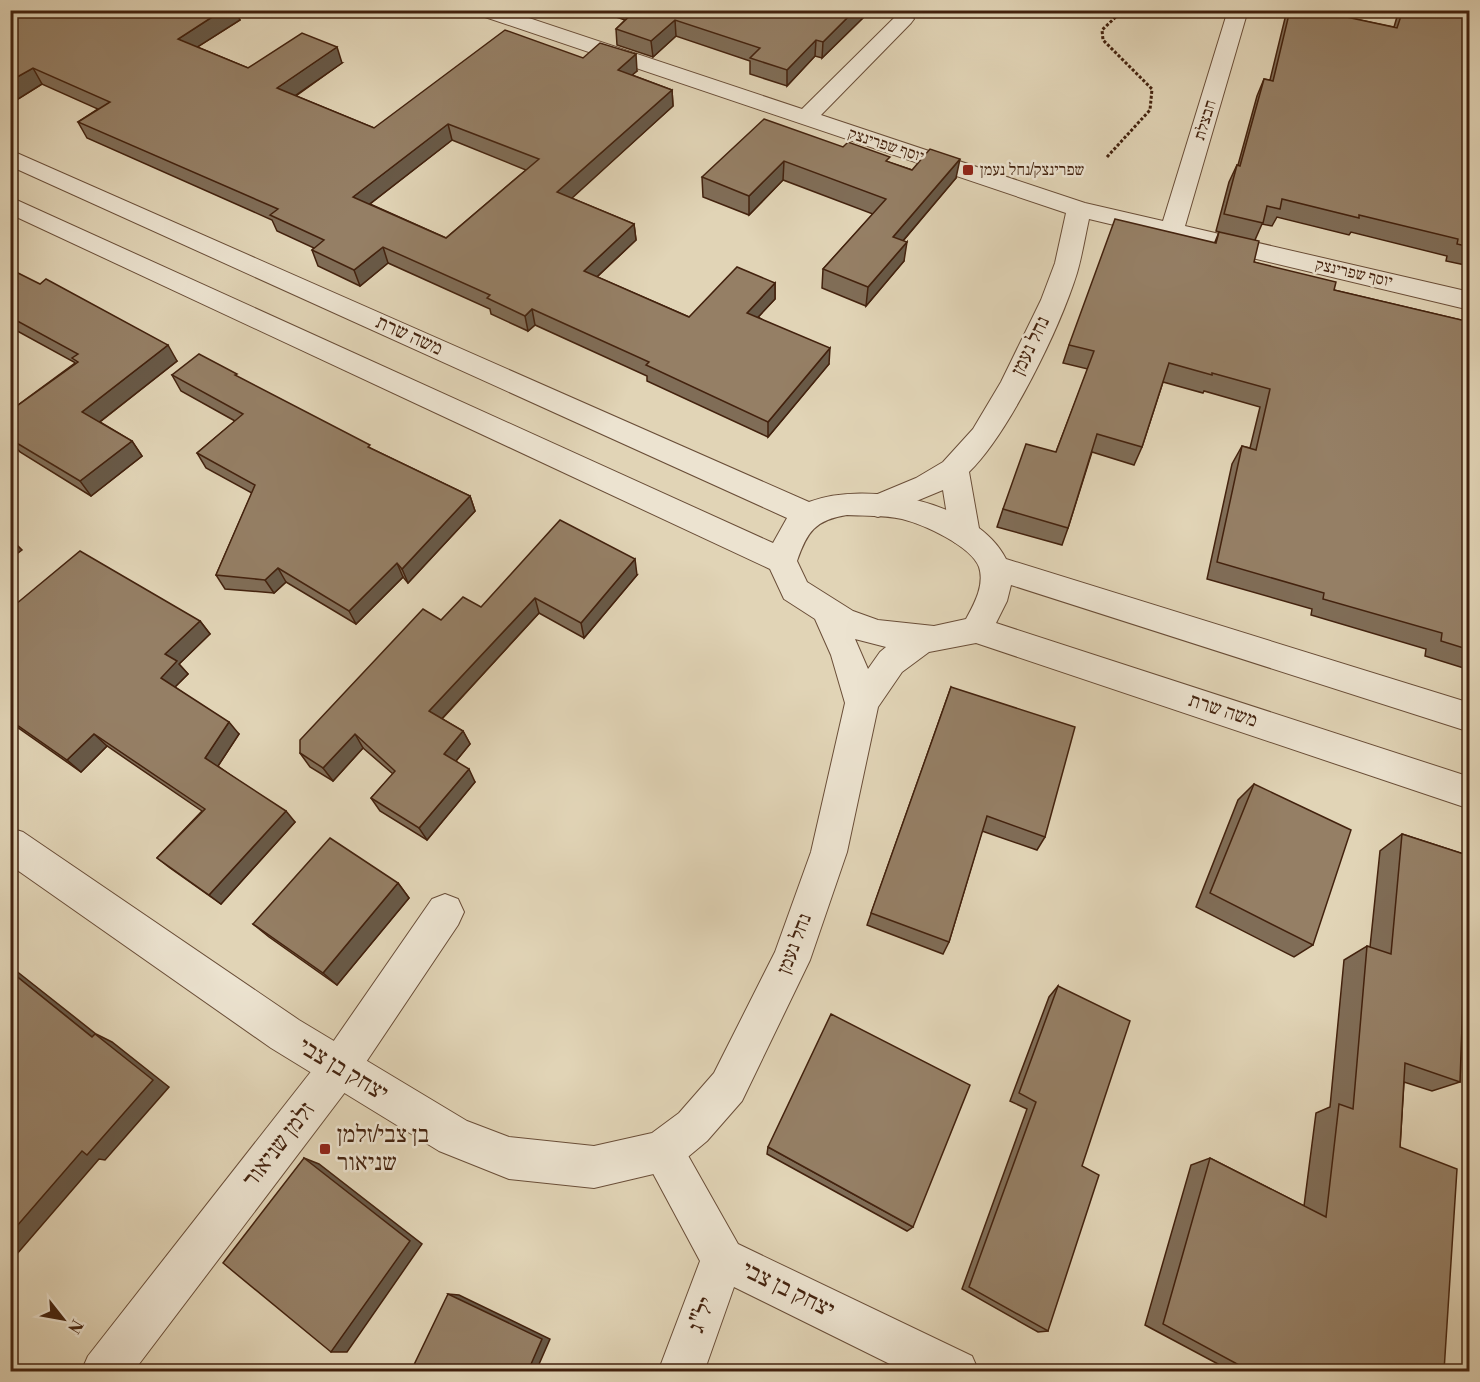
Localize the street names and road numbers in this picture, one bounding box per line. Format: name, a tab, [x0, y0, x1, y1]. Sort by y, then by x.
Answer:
street label: חבצלת	[1189, 98, 1221, 142]
street label: יוסף שפרינצק	[846, 123, 926, 167]
street label: יוסף שפרינצק	[1313, 254, 1395, 292]
street label: משה שרת	[372, 310, 446, 362]
street label: נחל נעמן	[1006, 312, 1056, 380]
street label: משה שרת	[1185, 688, 1261, 734]
street label: נחל נעמן	[772, 910, 818, 978]
street label: יצחק בן צבי	[293, 1031, 393, 1109]
street label: זלמן שניאור	[236, 1096, 322, 1194]
street label: יצחק בן צבי	[737, 1255, 839, 1325]
street label: יל"ג	[682, 1293, 722, 1337]

